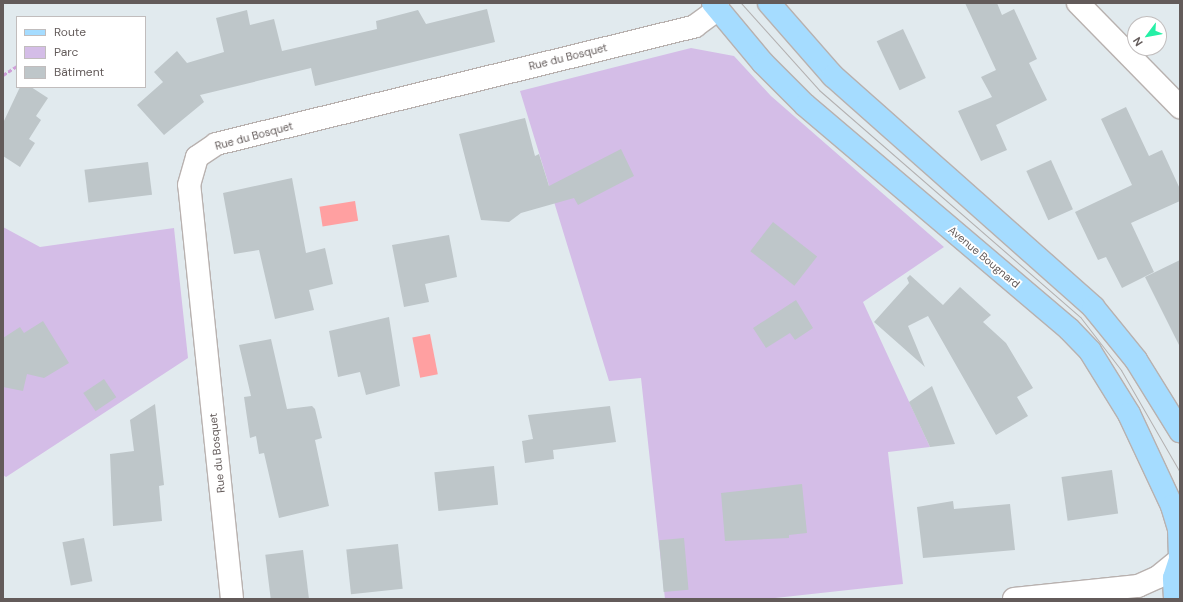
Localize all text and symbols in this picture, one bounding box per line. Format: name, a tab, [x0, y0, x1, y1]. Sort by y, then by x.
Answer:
legend	[16, 16, 146, 88]
north arrow	[1127, 16, 1167, 56]
text: Route	[54, 24, 86, 40]
text: N	[1130, 35, 1146, 49]
street label: Rue du Bosquet	[527, 41, 609, 73]
text: Parc	[54, 44, 78, 60]
text: Bâtiment	[54, 64, 104, 80]
street label: Rue du Bosquet	[213, 119, 295, 153]
street label: Avenue Bougnard	[946, 223, 1022, 291]
street label: Rue du Bosquet	[206, 412, 228, 494]

